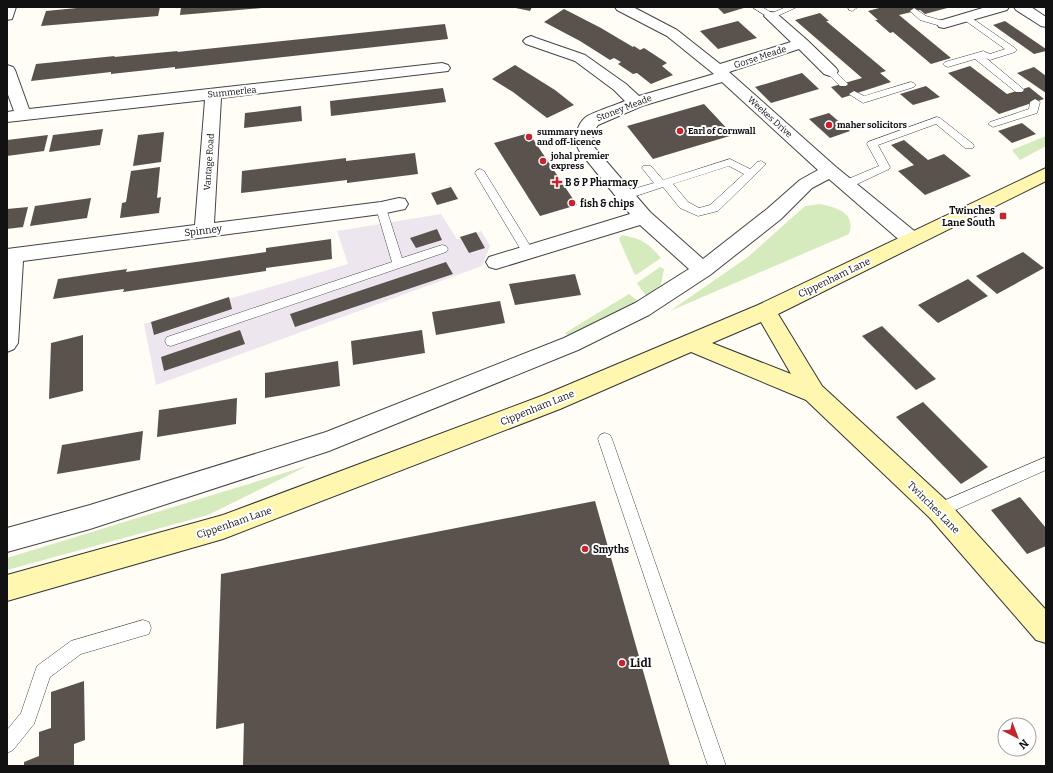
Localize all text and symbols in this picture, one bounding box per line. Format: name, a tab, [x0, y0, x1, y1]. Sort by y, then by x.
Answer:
street label: Gorse Meade	[732, 44, 788, 70]
street label: Summerlea	[207, 84, 257, 100]
street label: Stoney Meade	[595, 93, 653, 123]
street label: Weekes Drive	[746, 94, 794, 140]
marker: maher solicitors	[824, 120, 834, 130]
place label: maher solicitors	[837, 120, 908, 130]
marker: Earl of Cornwall	[675, 126, 685, 136]
place label: Earl of Cornwall	[688, 126, 756, 136]
place label: summary news and off-licence	[537, 127, 603, 147]
marker: summary news and off-licence	[524, 132, 534, 142]
street label: Vantage Road	[202, 133, 216, 191]
place label: johal premier express	[550, 151, 610, 171]
marker: johal premier express	[538, 156, 548, 166]
marker: B & P Pharmacy	[552, 177, 562, 187]
place label: B & P Pharmacy	[565, 177, 639, 189]
marker: fish & chips	[567, 198, 577, 208]
place label: fish & chips	[580, 198, 634, 210]
place label: Twinches Lane South	[942, 205, 996, 229]
marker: Twinches Lane South	[998, 211, 1008, 221]
street label: Spinney	[184, 223, 223, 239]
street label: Cippenham Lane	[796, 255, 872, 301]
street label: Cippenham Lane	[499, 388, 576, 428]
street label: Twinches Lane	[905, 479, 962, 536]
street label: Cippenham Lane	[195, 504, 274, 541]
marker: Smyths	[580, 544, 590, 554]
place label: Smyths	[593, 544, 629, 556]
place label: Lidl	[630, 656, 652, 670]
marker: Lidl	[617, 658, 627, 668]
north arrow	[997, 717, 1037, 757]
text: N	[1015, 736, 1031, 752]

